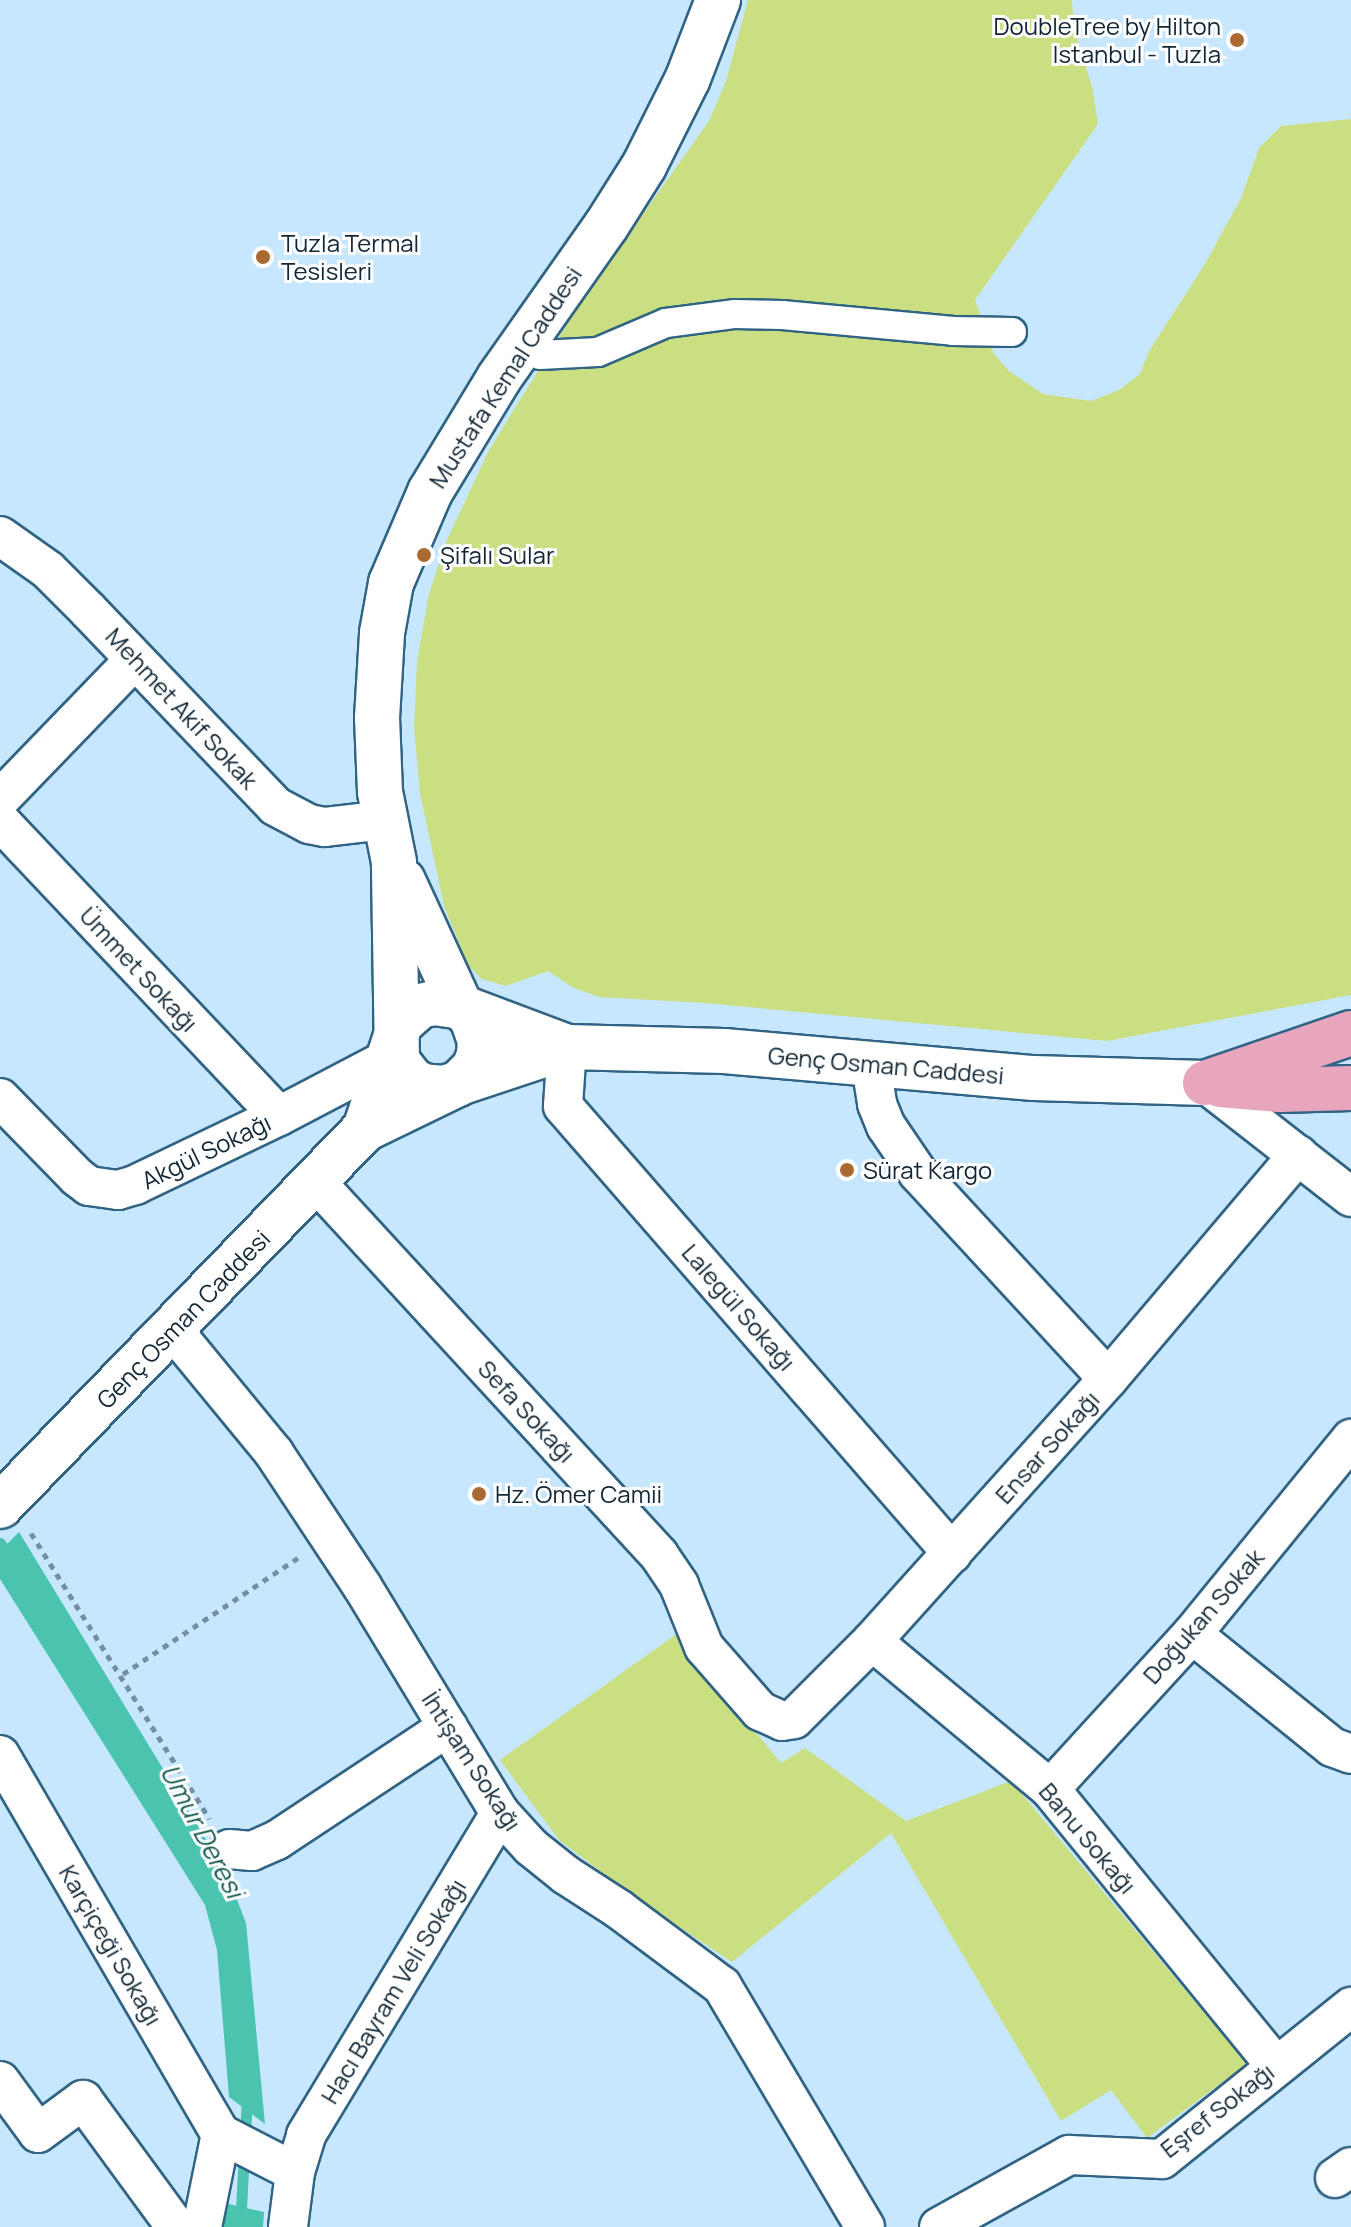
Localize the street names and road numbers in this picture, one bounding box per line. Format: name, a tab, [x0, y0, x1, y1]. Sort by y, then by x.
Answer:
street label: Mustafa Kemal Caddesi	[423, 261, 587, 493]
street label: Mehmet Akif Sokak	[100, 622, 264, 794]
street label: Ümmet Sokağı	[74, 901, 204, 1037]
street label: Genç Osman Caddesi	[767, 1040, 1005, 1090]
street label: Akgül Sokağı	[137, 1107, 275, 1195]
street label: Genç Osman Caddesi	[90, 1224, 276, 1414]
street label: Lalegül Sokağı	[676, 1238, 802, 1376]
street label: Sefa Sokağı	[472, 1354, 582, 1468]
street label: Ensar Sokağı	[989, 1385, 1105, 1509]
street label: Doğukan Sokak	[1137, 1543, 1269, 1689]
street label: İhtişam Sokağı	[416, 1686, 528, 1836]
street label: Banu Sokağı	[1033, 1777, 1143, 1899]
street label: Karçiçeği Sokağı	[53, 1860, 169, 2030]
street label: Hacı Bayram Veli Sokağı	[315, 1874, 471, 2108]
street label: Eşref Sokağı	[1155, 2057, 1279, 2163]

